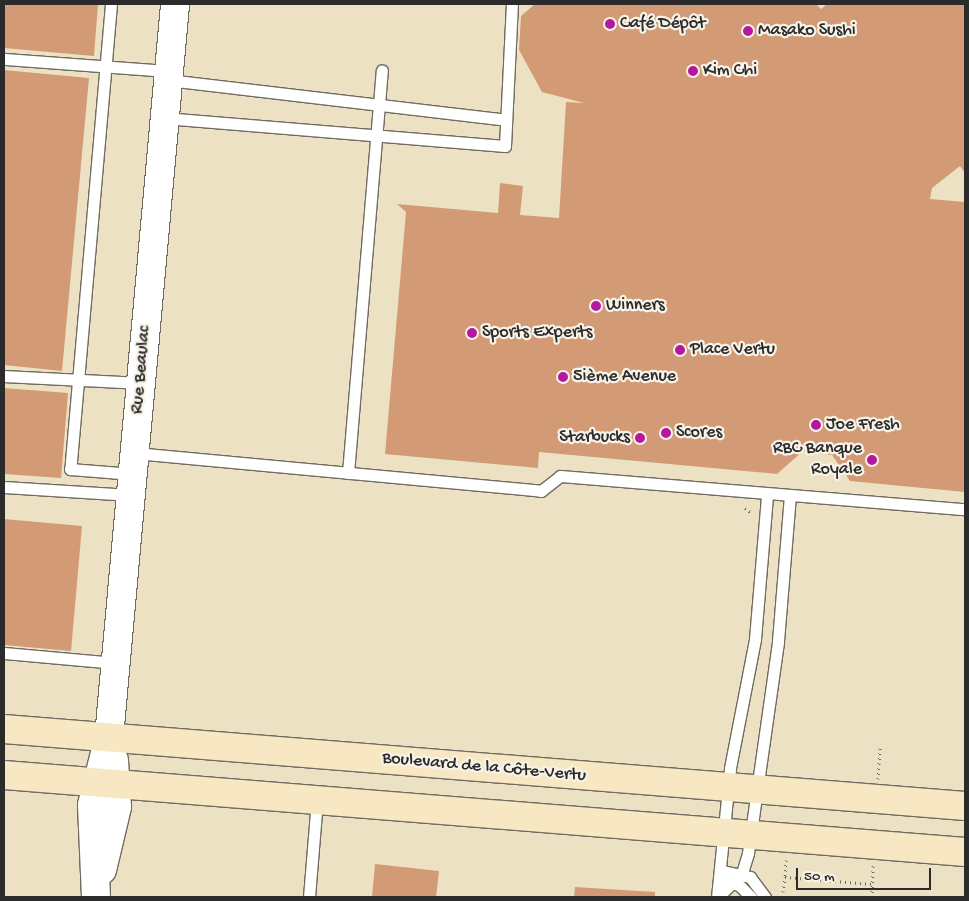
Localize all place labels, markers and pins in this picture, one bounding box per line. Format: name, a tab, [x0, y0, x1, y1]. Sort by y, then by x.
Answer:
place label: Café Dépôt	[620, 13, 705, 35]
marker: Café Dépôt	[604, 18, 616, 30]
place label: Masako Sushi	[758, 20, 856, 42]
marker: Masako Sushi	[742, 25, 754, 37]
place label: Kim Chi	[703, 60, 757, 82]
marker: Kim Chi	[687, 65, 699, 77]
place label: Winners	[606, 295, 665, 317]
marker: Winners	[590, 300, 602, 312]
place label: Sports Experts	[482, 322, 592, 344]
marker: Sports Experts	[466, 327, 478, 339]
place label: Place Vertu	[690, 339, 775, 361]
marker: Place Vertu	[674, 344, 686, 356]
place label: 5ième Avenue	[573, 366, 676, 388]
marker: 5ième Avenue	[557, 371, 569, 383]
place label: Joe Fresh	[826, 414, 900, 436]
marker: Joe Fresh	[810, 419, 822, 431]
place label: Scores	[676, 422, 722, 444]
place label: Starbucks	[559, 427, 630, 449]
marker: Scores	[660, 427, 672, 439]
marker: Starbucks	[634, 432, 646, 444]
place label: RBC Banque Royale	[773, 439, 862, 482]
marker: RBC Banque Royale	[866, 454, 878, 466]

